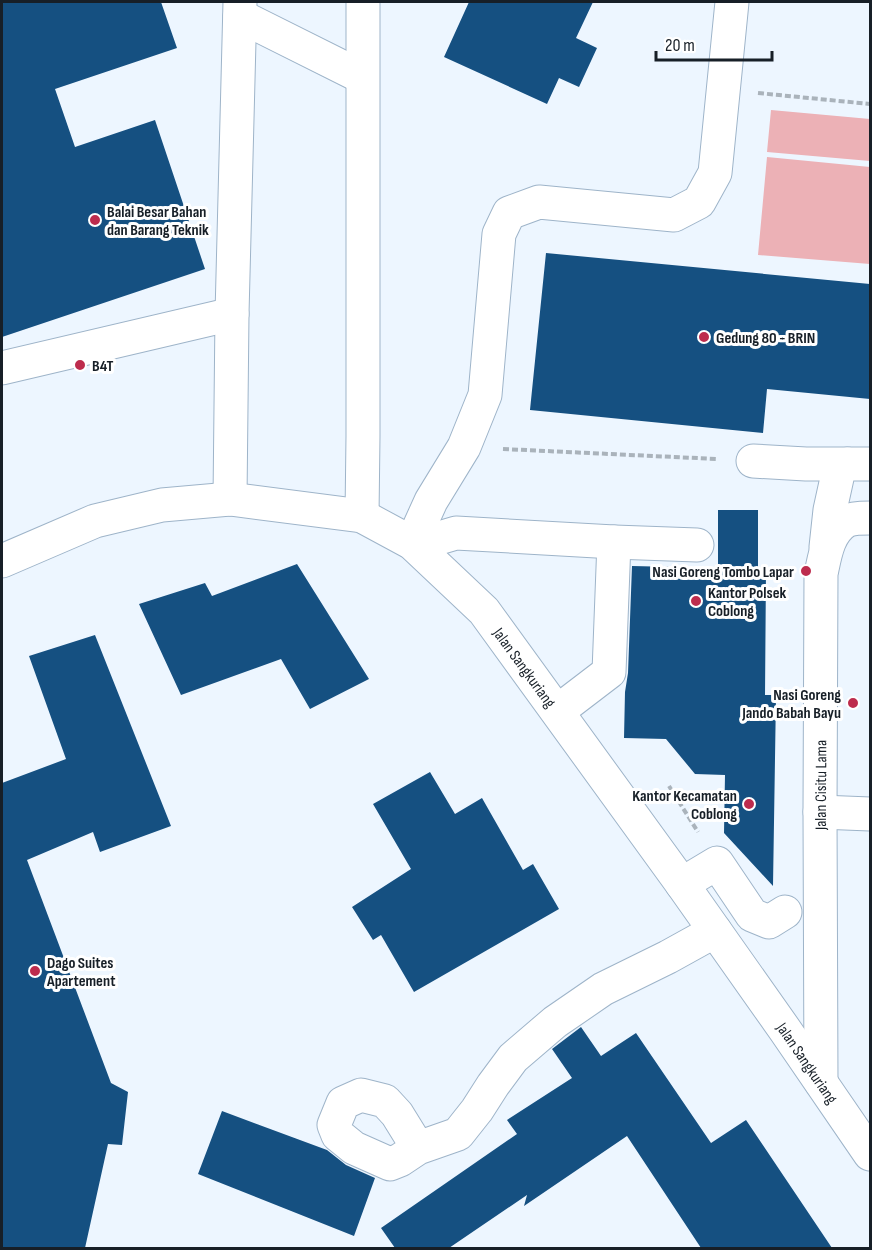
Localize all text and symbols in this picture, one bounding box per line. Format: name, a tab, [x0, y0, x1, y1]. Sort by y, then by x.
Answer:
scale bar	[656, 24, 772, 62]
text: 20 m	[665, 35, 695, 56]
place label: Balai Besar Bahan dan Barang Teknik	[107, 203, 209, 240]
marker: Balai Besar Bahan dan Barang Teknik	[88, 213, 102, 227]
place label: Gedung 80 - BRIN	[716, 329, 815, 348]
marker: Gedung 80 - BRIN	[697, 330, 711, 344]
place label: B4T	[92, 357, 113, 376]
marker: B4T	[73, 358, 87, 372]
place label: Nasi Goreng Tombo Lapar	[652, 563, 794, 582]
marker: Nasi Goreng Tombo Lapar	[799, 564, 813, 578]
place label: Kantor Polsek Coblong	[708, 584, 786, 621]
marker: Kantor Polsek Coblong	[689, 594, 703, 608]
street label: Jalan Sangkuriang	[488, 624, 559, 712]
place label: Nasi Goreng Jando Babah Bayu	[741, 686, 841, 723]
marker: Nasi Goreng Jando Babah Bayu	[846, 696, 860, 710]
street label: Jalan Cisitu Lama	[812, 740, 831, 831]
place label: Kantor Kecamatan Coblong	[632, 787, 737, 824]
marker: Kantor Kecamatan Coblong	[742, 797, 756, 811]
place label: Dago Suites Apartement	[46, 954, 115, 991]
marker: Dago Suites Apartement	[28, 964, 42, 978]
street label: Jalan Sangkuriang	[771, 1019, 841, 1108]

